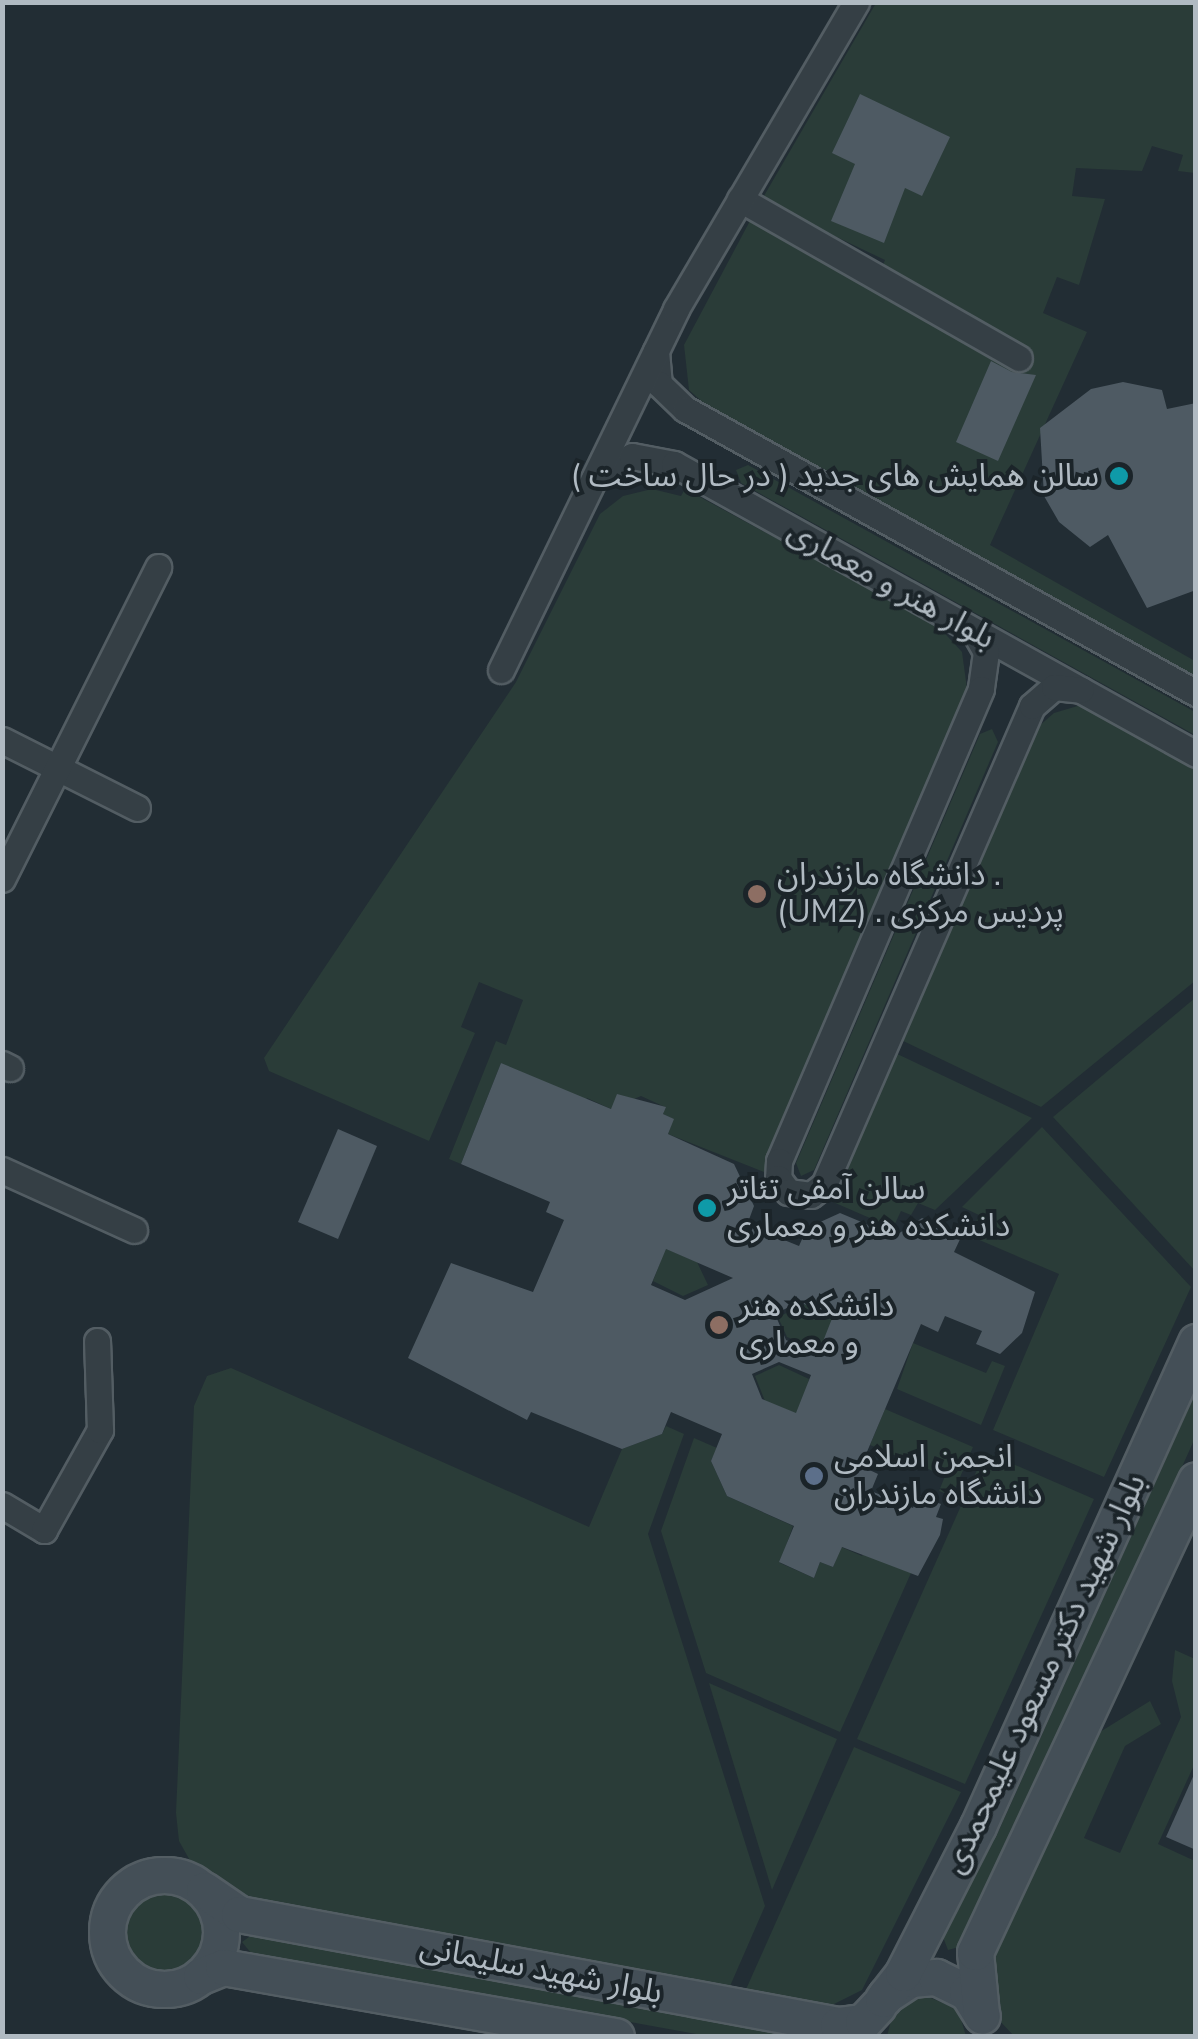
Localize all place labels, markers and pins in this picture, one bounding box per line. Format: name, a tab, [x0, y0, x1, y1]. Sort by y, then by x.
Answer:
place label: سالن همایش های جدید ( در حال ساخت )	[570, 457, 1099, 495]
marker: سالن همایش های جدید ( در حال ساخت )	[1108, 465, 1130, 487]
place label: دانشگاه مازندران . (UMZ) . پردیس مرکزی	[777, 857, 1064, 932]
marker: دانشگاه مازندران . (UMZ) . پردیس مرکزی	[746, 883, 768, 905]
place label: سالن آمفی تئاتر دانشکده هنر و معماری	[727, 1171, 1010, 1246]
marker: سالن آمفی تئاتر دانشکده هنر و معماری	[696, 1197, 718, 1219]
place label: دانشکده هنر و معماری	[739, 1288, 894, 1363]
marker: دانشکده هنر و معماری	[708, 1314, 730, 1336]
place label: انجمن اسلامی دانشگاه مازندران	[834, 1439, 1042, 1514]
marker: انجمن اسلامی دانشگاه مازندران	[803, 1465, 825, 1487]

